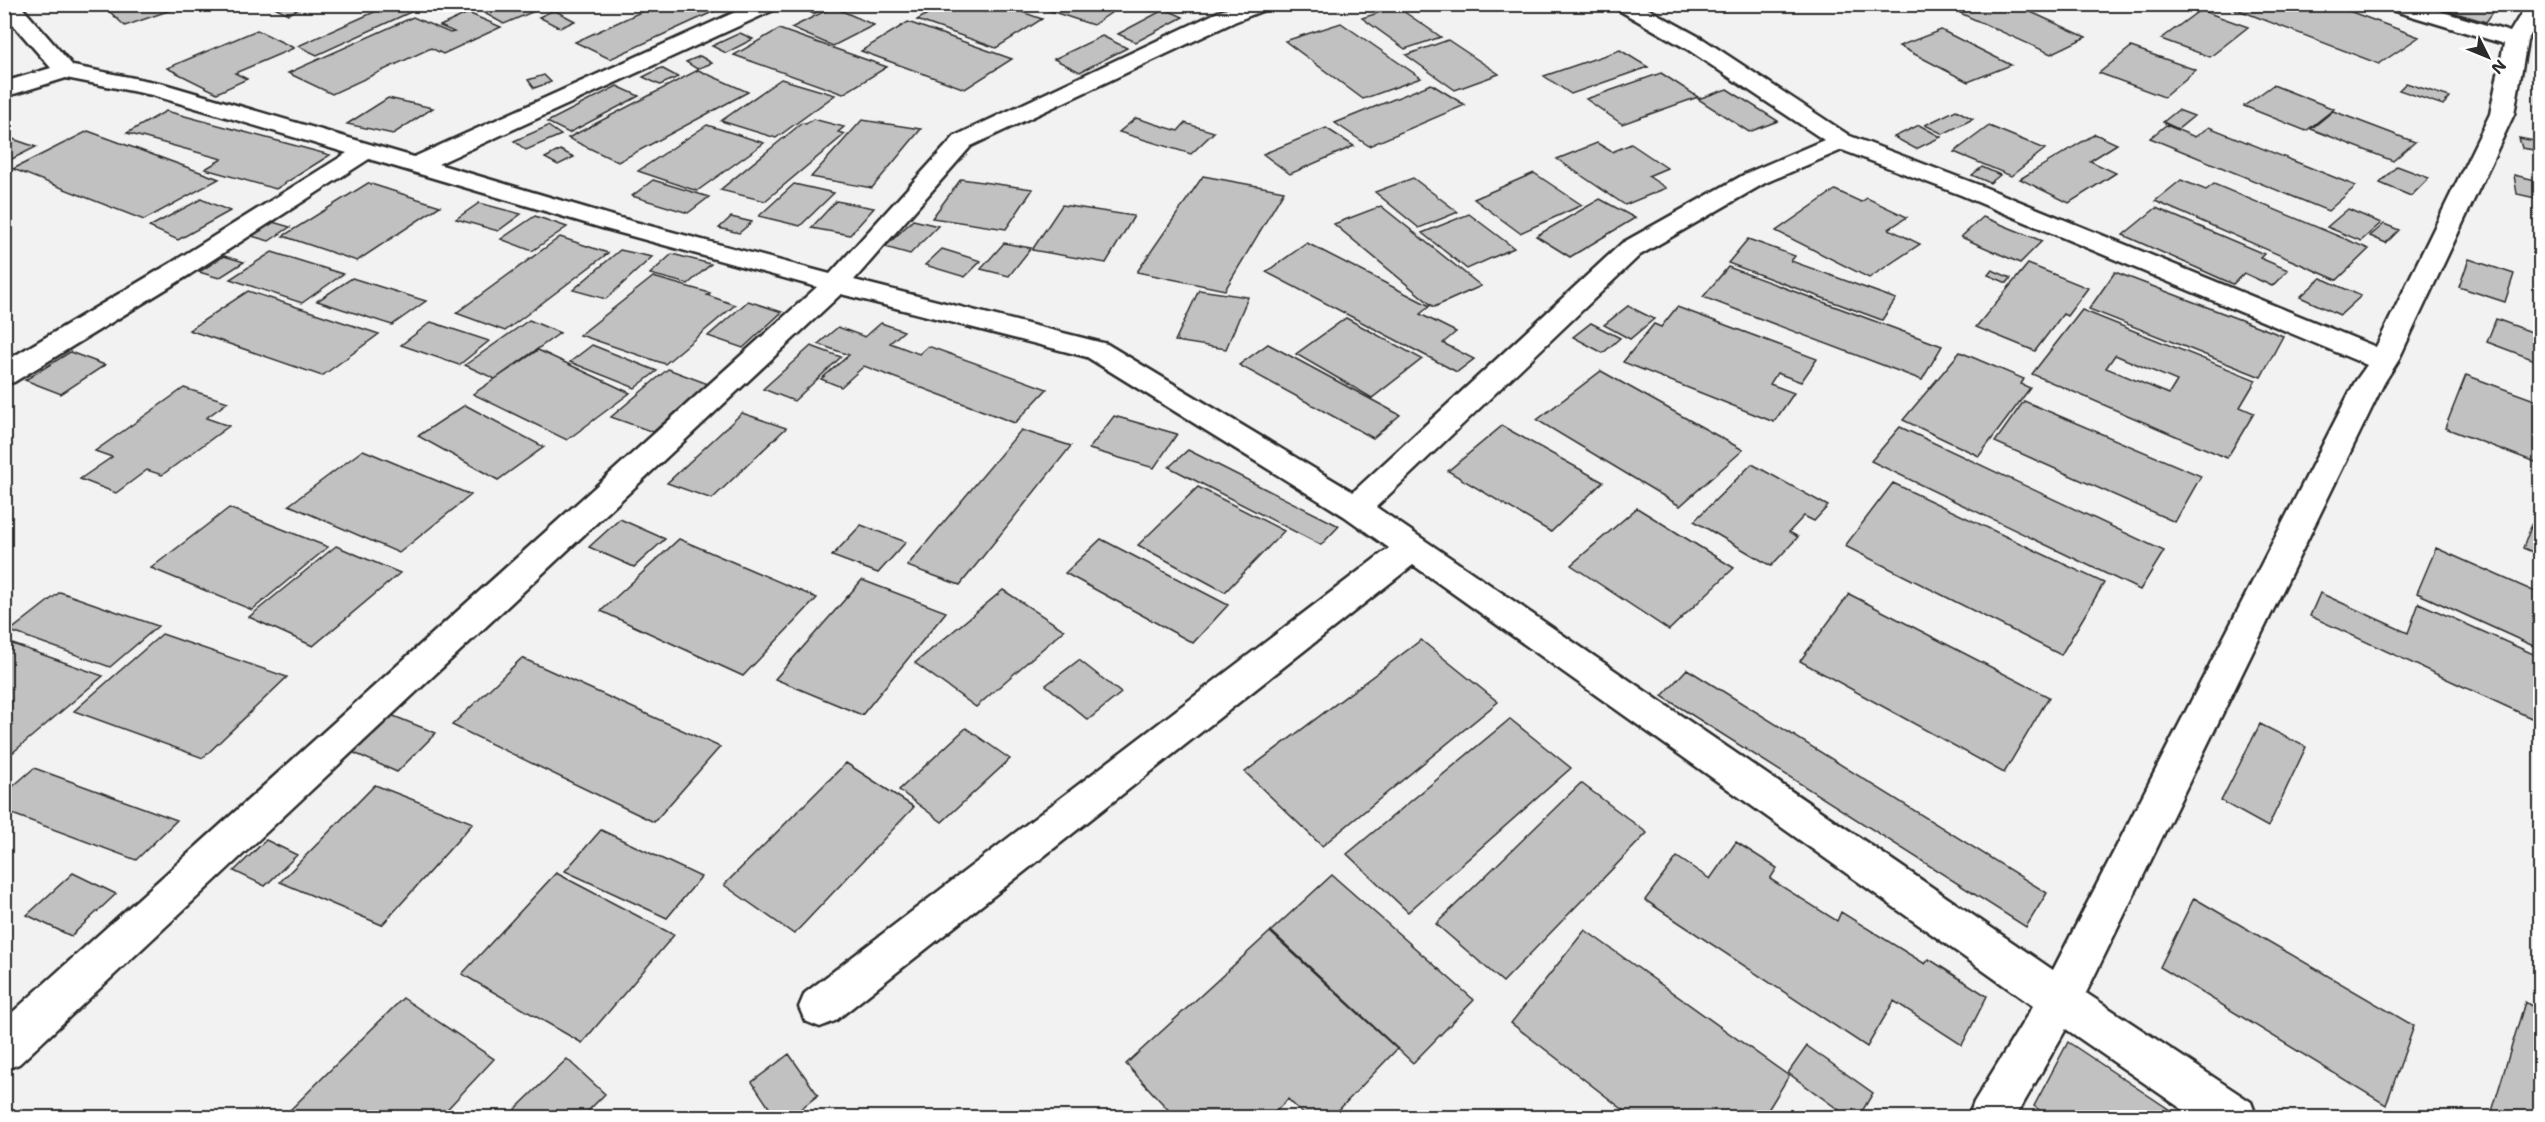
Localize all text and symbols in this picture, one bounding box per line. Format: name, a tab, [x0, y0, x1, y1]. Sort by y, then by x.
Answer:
north arrow	[2458, 27, 2518, 87]
text: N	[2487, 55, 2511, 79]

